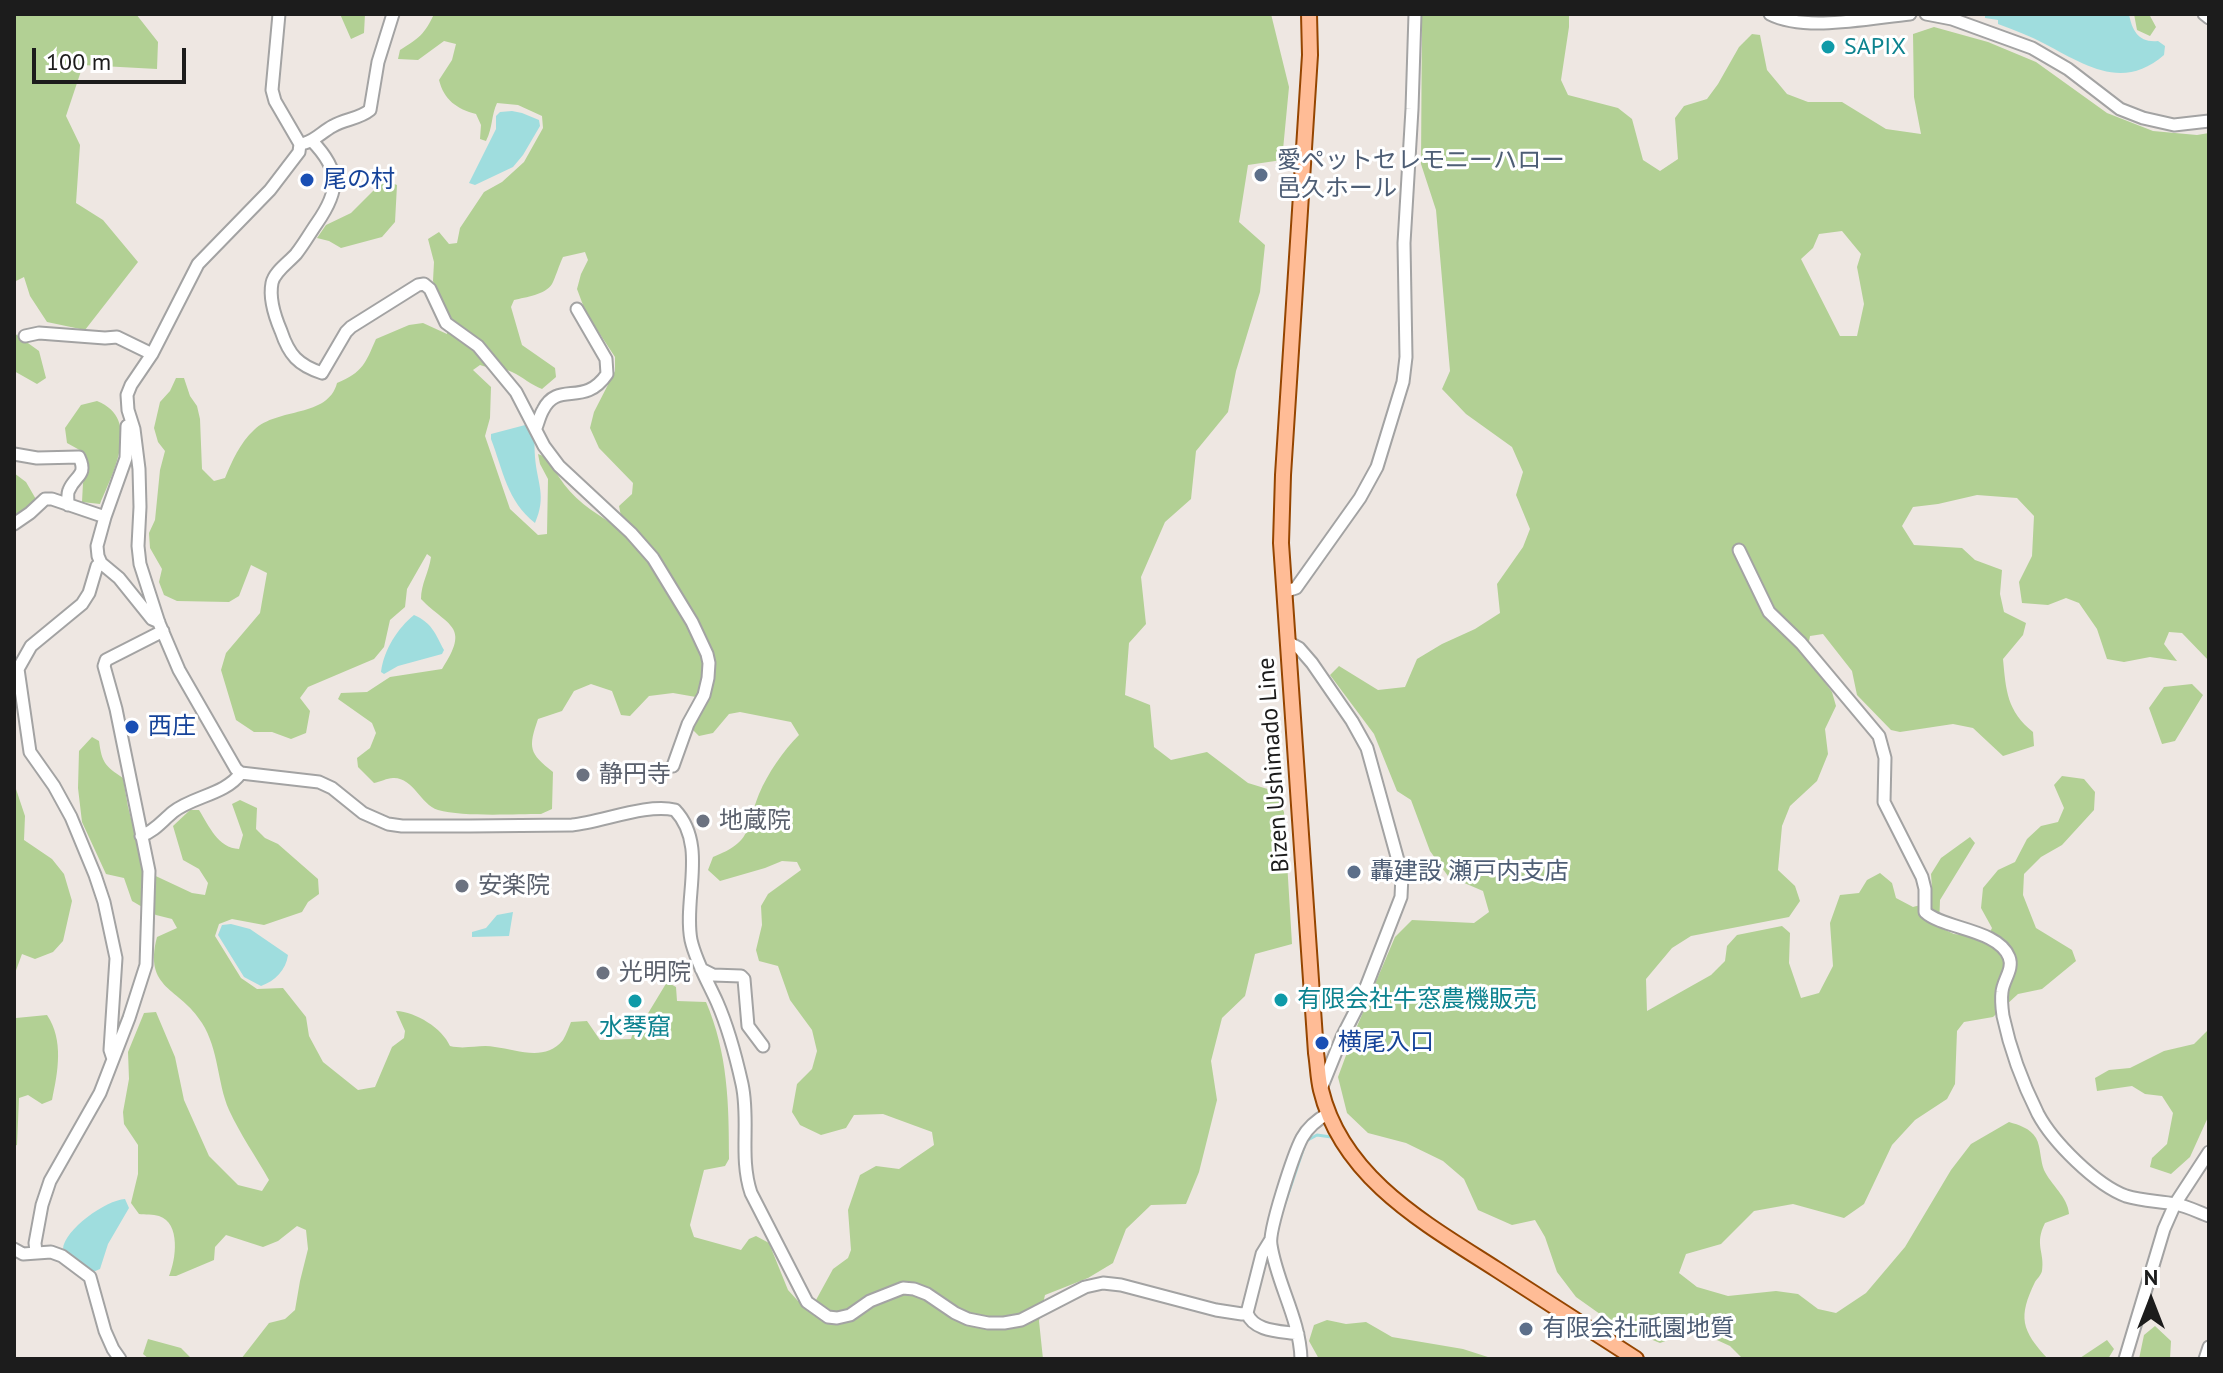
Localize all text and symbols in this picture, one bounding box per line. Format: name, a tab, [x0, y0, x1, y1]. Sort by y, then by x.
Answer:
scale bar	[36, 32, 190, 82]
place label: SAPIX	[1844, 33, 1906, 61]
marker: SAPIX	[1819, 38, 1837, 56]
text: 100 m	[46, 46, 111, 77]
place label: 愛ペットセレモニーハロー 邑久ホール	[1277, 147, 1565, 203]
place label: 尾の村	[323, 166, 395, 194]
marker: 愛ペットセレモニーハロー 邑久ホール	[1252, 166, 1270, 184]
marker: 尾の村	[298, 171, 316, 189]
street label: Bizen Ushimado Line	[1252, 656, 1296, 874]
place label: 西庄	[148, 713, 196, 741]
marker: 西庄	[123, 718, 141, 736]
place label: 静円寺	[599, 761, 671, 789]
marker: 静円寺	[574, 766, 592, 784]
place label: 地蔵院	[719, 807, 791, 835]
marker: 地蔵院	[694, 812, 712, 830]
place label: 轟建設 瀬戸内支店	[1370, 858, 1568, 886]
marker: 轟建設 瀬戸内支店	[1345, 863, 1363, 881]
place label: 安楽院	[478, 872, 550, 900]
marker: 安楽院	[453, 877, 471, 895]
place label: 光明院	[619, 959, 691, 987]
marker: 光明院	[594, 964, 612, 982]
place label: 有限会社牛窓農機販売	[1297, 986, 1537, 1014]
marker: 有限会社牛窓農機販売	[1272, 991, 1290, 1009]
marker: 水琴窟	[626, 992, 644, 1010]
place label: 水琴窟	[599, 1014, 671, 1042]
place label: 横尾入口	[1338, 1029, 1434, 1057]
marker: 横尾入口	[1313, 1034, 1331, 1052]
north arrow	[2111, 1261, 2191, 1341]
text: N	[2144, 1263, 2158, 1291]
place label: 有限会社祇園地質	[1542, 1315, 1734, 1343]
marker: 有限会社祇園地質	[1517, 1320, 1535, 1338]

